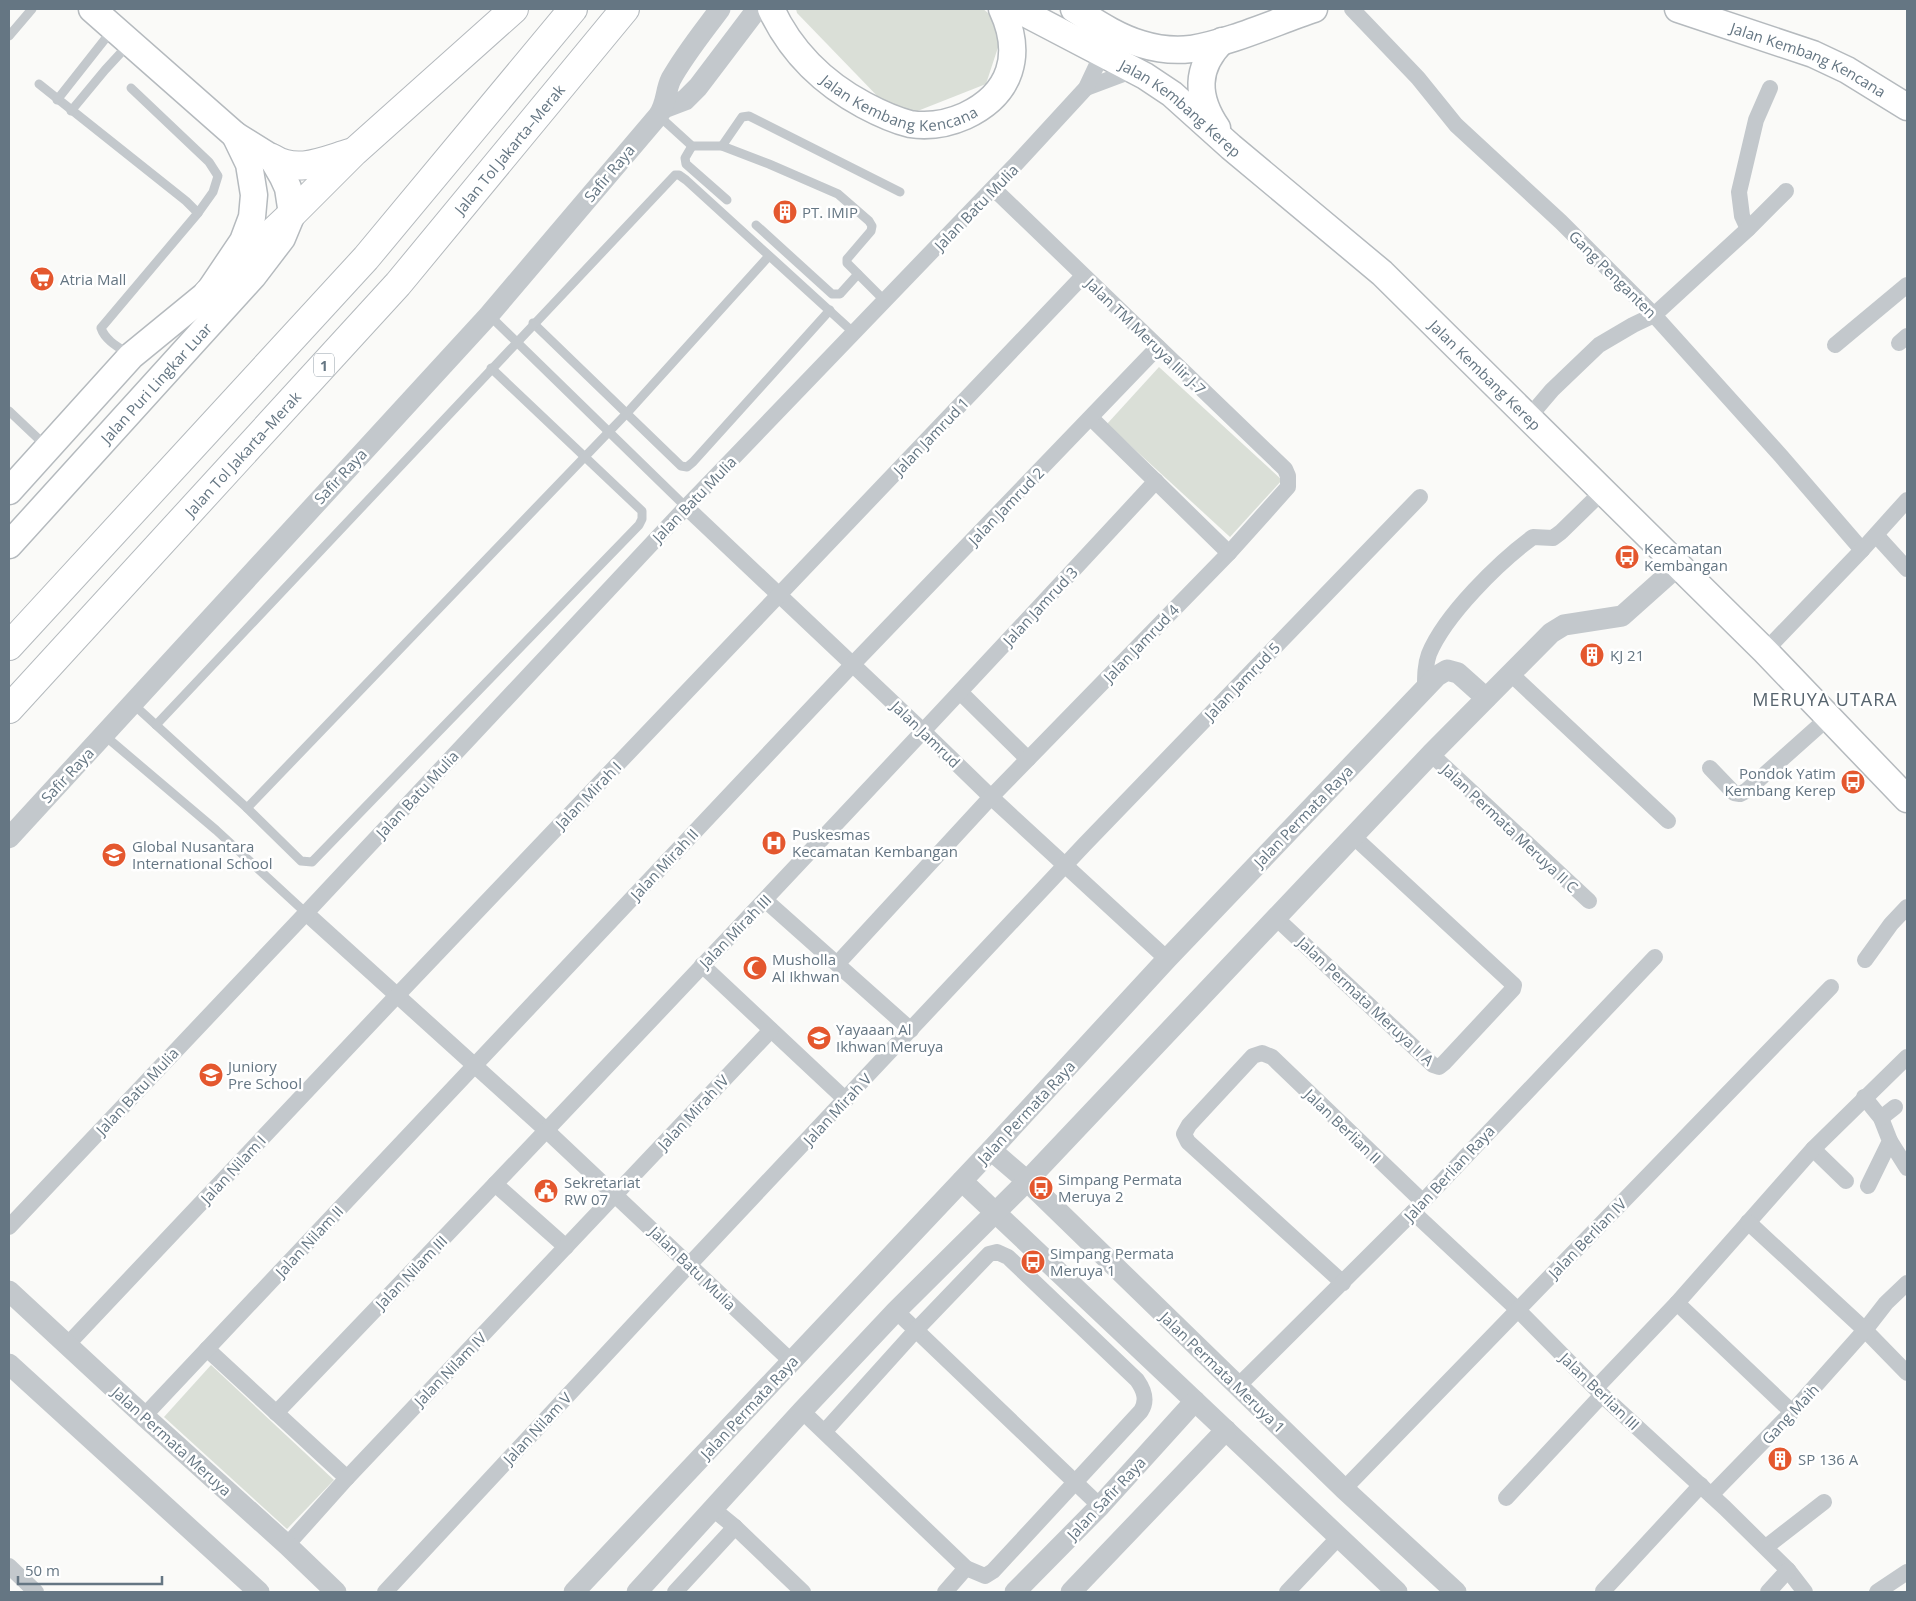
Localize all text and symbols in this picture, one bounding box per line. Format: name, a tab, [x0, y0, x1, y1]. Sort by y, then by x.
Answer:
street label: Jalan Kembang Kencana	[1726, 17, 1890, 102]
street label: Jalan Kembang Kerep	[1115, 54, 1245, 161]
street label: Jalan Kembang Kencana	[816, 69, 981, 135]
street label: Jalan Tol Jakarta–Merak	[448, 80, 569, 220]
street label: Safir Raya	[579, 140, 639, 206]
street label: Jalan Batu Mulia	[928, 160, 1022, 256]
building icon: PT. IMIP	[772, 199, 798, 225]
place label: PT. IMIP	[802, 202, 858, 222]
street label: Gang Penganten	[1565, 226, 1661, 322]
supermarket icon: Atria Mall	[29, 266, 55, 292]
place label: Atria Mall	[60, 269, 126, 289]
street label: Jalan TM Meruya Ilir J-7	[1080, 272, 1210, 399]
street label: Jalan Kembang Kerep	[1424, 314, 1545, 434]
street label: Jalan Puri Lingkar Luar	[95, 318, 216, 449]
road number: 1	[314, 354, 334, 376]
street label: Jalan Tol Jakarta–Merak	[179, 387, 305, 522]
street label: Jalan Jamrud 1	[887, 393, 973, 481]
street label: Safir Raya	[309, 444, 371, 508]
street label: Jalan Batu Mulia	[646, 452, 740, 548]
street label: Jalan Jamrud 2	[962, 463, 1048, 551]
place label: Kecamatan Kembangan	[1644, 538, 1728, 575]
bus stop icon: Kecamatan Kembangan	[1614, 544, 1640, 570]
street label: Jalan Jamrud 3	[997, 562, 1082, 651]
street label: Jalan Jamrud 4	[1097, 599, 1184, 688]
street label: Jalan Jamrud 5	[1198, 638, 1284, 726]
building icon: KJ 21	[1579, 642, 1605, 668]
place label: KJ 21	[1610, 645, 1644, 665]
district label: MERUYA UTARA	[1752, 687, 1898, 711]
street label: Jalan Jamrud	[886, 695, 965, 772]
street label: Safir Raya	[36, 743, 98, 807]
street label: Jalan Batu Mulia	[370, 746, 463, 843]
street label: Jalan Mirah I	[549, 757, 625, 835]
street label: Jalan Permata Meruya II C	[1436, 758, 1583, 897]
street label: Jalan Permata Raya	[1248, 761, 1357, 873]
place label: Pondok Yatim Kembang Kerep	[1724, 763, 1836, 800]
bus stop icon: Pondok Yatim Kembang Kerep	[1840, 769, 1866, 795]
street label: Jalan Mirah II	[624, 824, 702, 905]
place label: Puskesmas Kecamatan Kembangan	[792, 824, 958, 861]
hospital icon: Puskesmas Kecamatan Kembangan	[761, 830, 787, 856]
place label: Global Nusantara International School	[132, 836, 273, 873]
school or university icon: Global Nusantara International School	[101, 842, 127, 868]
street label: Jalan Mirah III	[693, 890, 775, 974]
street label: Jalan Permata Meruya II A	[1292, 931, 1439, 1070]
place label: Musholla Al Ikhwan	[772, 949, 840, 986]
mosque icon: Musholla Al Ikhwan	[742, 955, 768, 981]
place label: Yayaaan Al Ikhwan Meruya	[836, 1019, 943, 1056]
school or university icon: Yayaaan Al Ikhwan Meruya	[806, 1025, 832, 1051]
street label: Jalan Batu Mulia	[90, 1043, 183, 1140]
place label: Juniory Pre School	[226, 1056, 302, 1093]
street label: Jalan Permata Raya	[971, 1056, 1079, 1169]
school or university icon: Juniory Pre School	[198, 1062, 224, 1088]
street label: Jalan Mirah V	[797, 1069, 876, 1151]
street label: Jalan Mirah IV	[652, 1070, 733, 1155]
street label: Jalan Berlian II	[1299, 1083, 1386, 1168]
street label: Jalan Berlian Raya	[1398, 1121, 1499, 1227]
street label: Jalan Nilam I	[195, 1130, 270, 1209]
place label: Simpang Permata Meruya 2	[1058, 1169, 1182, 1206]
place label: Sekretariat RW 07	[564, 1172, 640, 1209]
bus stop icon: Simpang Permata Meruya 2	[1028, 1175, 1054, 1201]
public building icon: Sekretariat RW 07	[533, 1178, 559, 1204]
street label: Jalan Berlian IV	[1542, 1194, 1630, 1284]
street label: Jalan Nilam II	[269, 1201, 347, 1283]
street label: Jalan Batu Mulia	[644, 1220, 740, 1314]
street label: Jalan Nilam III	[369, 1231, 451, 1315]
place label: Simpang Permata Meruya 1	[1050, 1243, 1174, 1280]
bus stop icon: Simpang Permata Meruya 1	[1020, 1249, 1046, 1275]
street label: Jalan Permata Meruya 1	[1155, 1306, 1290, 1437]
street label: Jalan Nilam IV	[408, 1328, 490, 1412]
street label: Jalan Berlian III	[1554, 1347, 1644, 1434]
street label: Jalan Permata Raya	[694, 1351, 802, 1464]
street label: Gang Maih	[1757, 1380, 1823, 1448]
street label: Jalan Permata Meruya	[107, 1381, 236, 1500]
street label: Jalan Nilam V	[497, 1388, 576, 1470]
building icon: SP 136 A	[1767, 1446, 1793, 1472]
place label: SP 136 A	[1798, 1449, 1859, 1469]
street label: Jalan Safir Raya	[1061, 1452, 1150, 1545]
scale bar	[18, 1554, 161, 1586]
text: 50 m	[25, 1560, 60, 1580]

